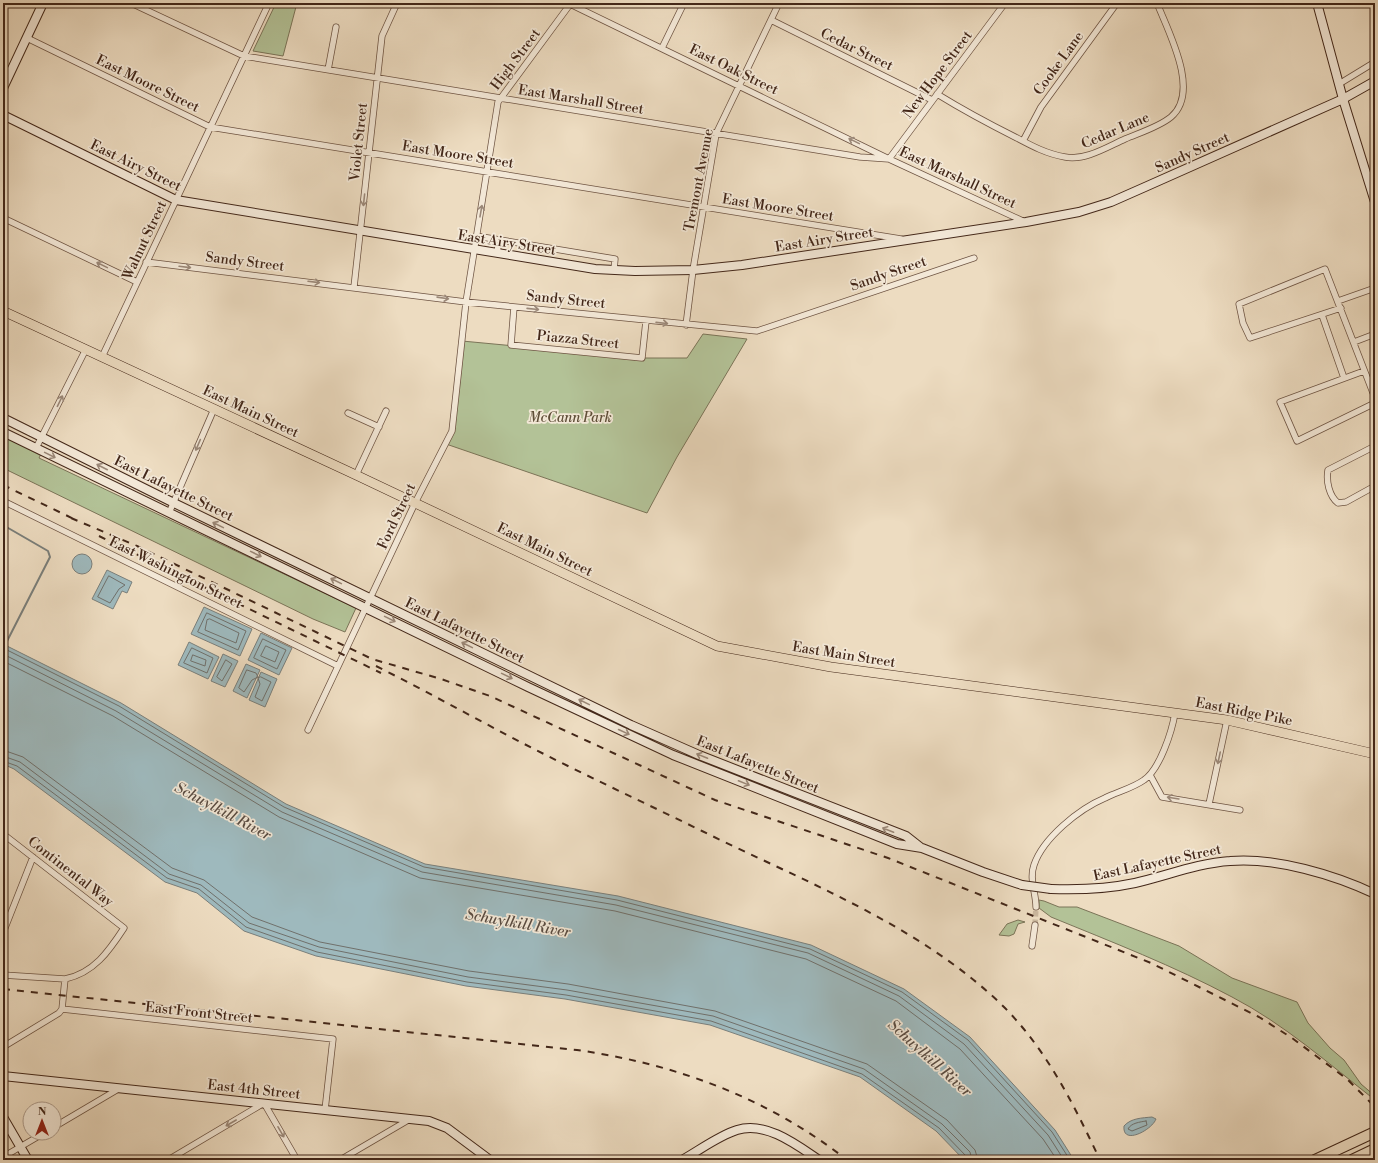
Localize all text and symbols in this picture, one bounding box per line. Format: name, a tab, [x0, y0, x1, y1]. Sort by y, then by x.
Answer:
street label: High Street	[487, 25, 545, 94]
street label: Cedar Street	[817, 25, 896, 75]
street label: New Hope Street	[899, 27, 977, 122]
street label: Cooke Lane	[1030, 28, 1088, 99]
street label: East Oak Street	[686, 41, 781, 99]
street label: East Moore Street	[93, 51, 202, 117]
street label: East Marshall Street	[517, 81, 645, 119]
street label: Violet Street	[346, 102, 372, 183]
street label: Cedar Lane	[1079, 108, 1152, 153]
street label: Tremont Avenue	[680, 127, 718, 233]
street label: Sandy Street	[1153, 129, 1232, 177]
street label: East Airy Street	[87, 136, 184, 196]
street label: East Moore Street	[401, 137, 515, 173]
one-way arrow	[848, 137, 860, 144]
street label: East Marshall Street	[896, 143, 1019, 213]
street label: East Moore Street	[721, 190, 835, 226]
one-way arrow	[360, 193, 367, 206]
street label: Walnut Street	[118, 198, 171, 284]
one-way arrow	[477, 205, 485, 218]
street label: East Airy Street	[774, 223, 875, 257]
street label: East Airy Street	[456, 226, 557, 260]
street label: Sandy Street	[204, 248, 285, 276]
street label: Sandy Street	[848, 253, 929, 295]
one-way arrow	[96, 261, 108, 268]
one-way arrow	[178, 263, 191, 271]
one-way arrow	[307, 278, 320, 286]
street label: Sandy Street	[526, 287, 606, 313]
one-way arrow	[436, 295, 449, 302]
one-way arrow	[526, 305, 539, 313]
one-way arrow	[655, 319, 668, 326]
street label: Piazza Street	[536, 327, 620, 353]
street label: East Main Street	[200, 382, 302, 442]
one-way arrow	[57, 396, 65, 408]
park label: McCann Park	[528, 409, 612, 427]
one-way arrow	[194, 439, 202, 451]
one-way arrow	[44, 452, 56, 459]
street label: East Lafayette Street	[111, 452, 236, 526]
one-way arrow	[96, 463, 108, 470]
street label: Ford Street	[374, 480, 420, 552]
street label: East Main Street	[494, 519, 595, 581]
one-way arrow	[213, 521, 225, 528]
street label: East Washington Street	[106, 533, 245, 613]
one-way arrow	[250, 551, 262, 558]
one-way arrow	[330, 577, 342, 584]
street label: East Lafayette Street	[402, 594, 527, 668]
one-way arrow	[384, 616, 396, 623]
street label: East Main Street	[791, 638, 897, 672]
one-way arrow	[462, 641, 474, 648]
one-way arrow	[501, 673, 513, 680]
street label: East Ridge Pike	[1194, 694, 1294, 730]
one-way arrow	[578, 698, 590, 705]
one-way arrow	[618, 729, 630, 736]
street label: East Lafayette Street	[694, 732, 822, 798]
one-way arrow	[1215, 751, 1223, 764]
one-way arrow	[697, 752, 709, 760]
water label: Schuylkill River	[171, 778, 275, 845]
one-way arrow	[737, 780, 749, 788]
one-way arrow	[1167, 794, 1180, 802]
one-way arrow	[883, 825, 895, 833]
street label: Continental Way	[24, 833, 117, 911]
street label: East Lafayette Street	[1091, 841, 1223, 885]
water label: Schuylkill River	[464, 905, 573, 942]
street label: East Front Street	[144, 998, 254, 1028]
water label: Schuylkill River	[884, 1016, 976, 1102]
street label: East 4th Street	[206, 1076, 301, 1104]
north arrow	[22, 1101, 62, 1141]
text: N	[38, 1105, 47, 1119]
one-way arrow	[225, 1120, 237, 1128]
one-way arrow	[277, 1126, 285, 1138]

